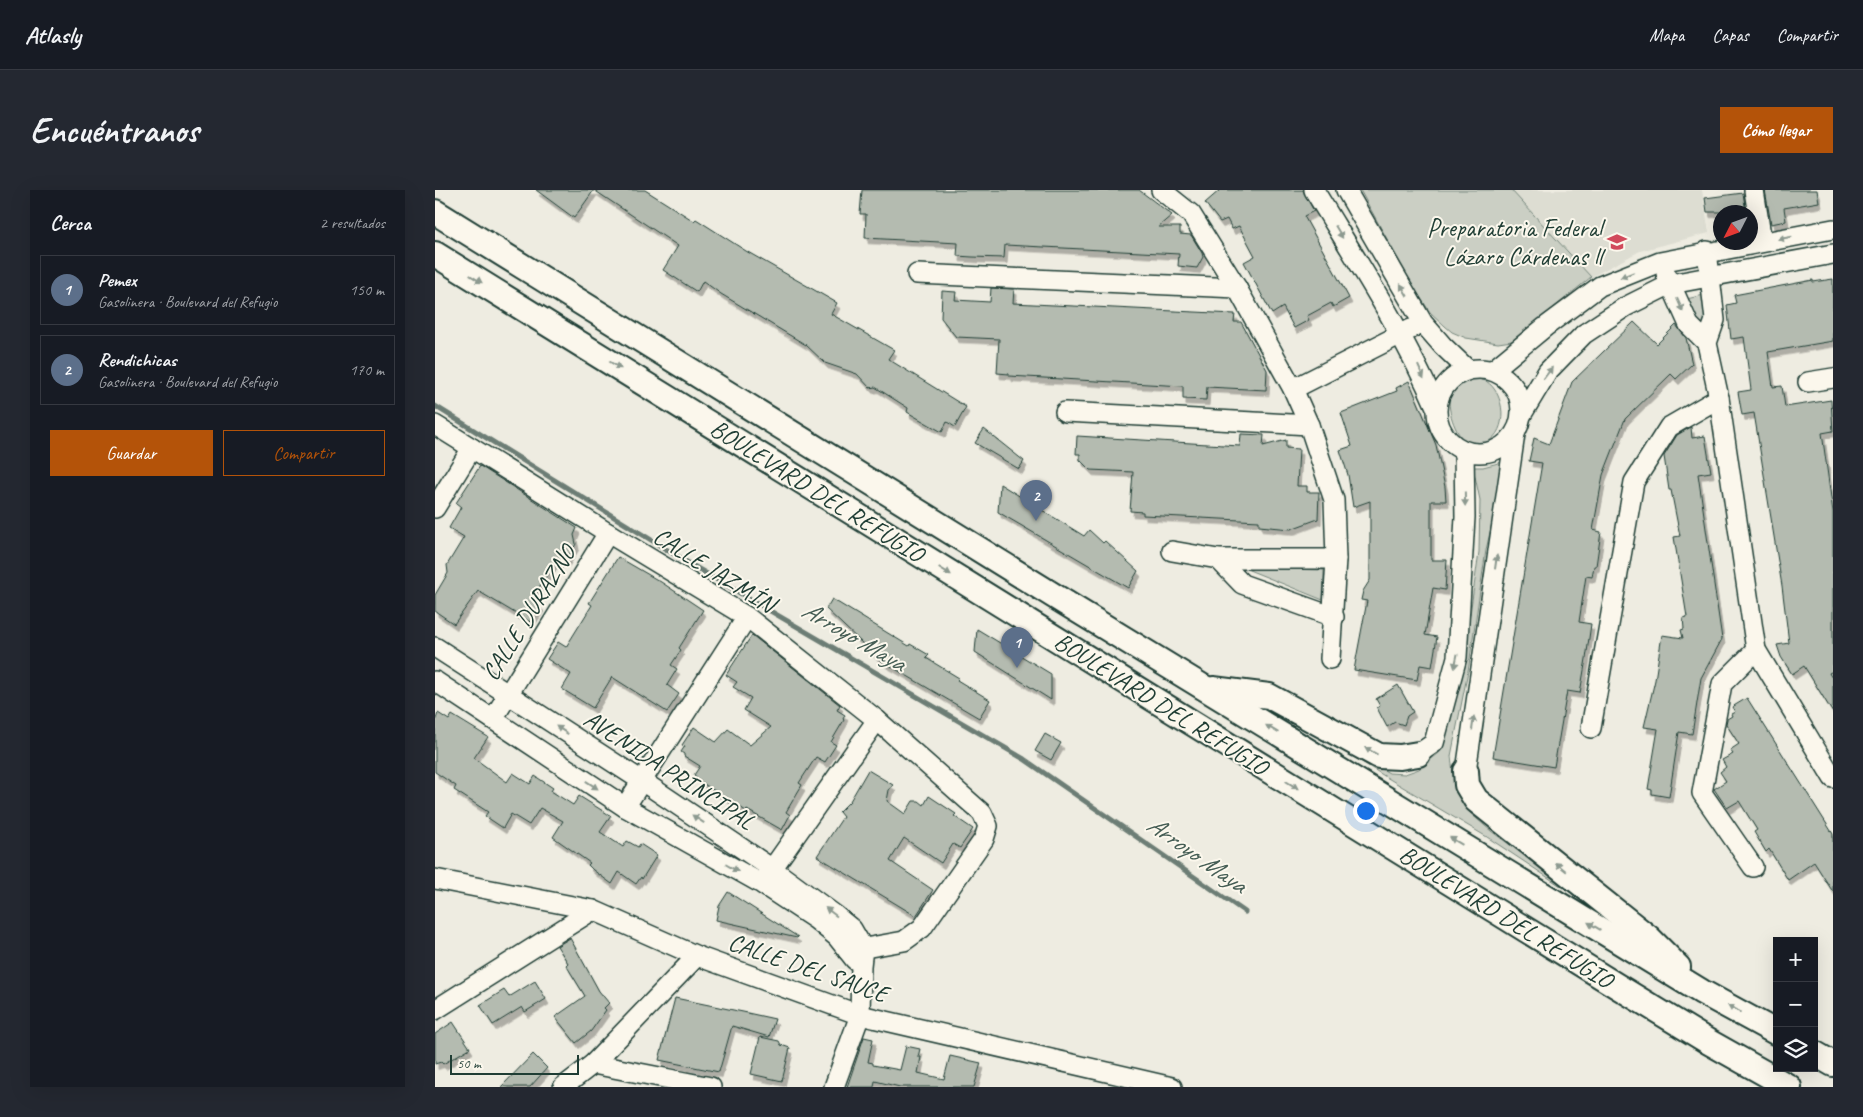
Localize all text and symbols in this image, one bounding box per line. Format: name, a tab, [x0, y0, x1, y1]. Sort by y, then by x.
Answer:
text: Atlasly	[25, 20, 81, 50]
text: Mapa	[1649, 24, 1684, 46]
text: Capas	[1712, 24, 1749, 46]
text: Compartir	[1777, 24, 1838, 46]
button: Cómo llegar	[1720, 107, 1833, 153]
text: Encuéntranos	[30, 108, 199, 153]
north arrow	[1713, 205, 1758, 250]
text: Cerca	[50, 210, 91, 236]
place label: Preparatoria Federal Lázaro Cárdenas ll	[1427, 212, 1607, 273]
text: 2 resultados	[320, 213, 385, 233]
one-way arrow	[1335, 225, 1344, 238]
school or university icon: Preparatoria Federal Lázaro Cárdenas ll	[1606, 231, 1628, 253]
one-way arrow	[1777, 234, 1793, 242]
text: Pemex	[98, 268, 137, 292]
one-way arrow	[1620, 271, 1634, 279]
one-way arrow	[470, 275, 483, 284]
text: 1	[63, 280, 71, 300]
text: 150 m	[350, 280, 384, 300]
one-way arrow	[1400, 284, 1409, 297]
text: Gasolinera · Boulevard del Refugio	[98, 292, 278, 312]
one-way arrow	[1676, 298, 1684, 312]
text: Rendichicas	[98, 348, 177, 372]
text: 2	[63, 360, 71, 380]
text: 170 m	[350, 360, 384, 380]
one-way arrow	[608, 360, 621, 369]
one-way arrow	[1417, 365, 1425, 379]
one-way arrow	[1543, 367, 1554, 380]
text: Gasolinera · Boulevard del Refugio	[98, 372, 278, 392]
street label: BOULEVARD DEL REFUGIO	[704, 412, 932, 571]
button: Guardar	[50, 430, 213, 476]
button: Compartir	[223, 430, 385, 476]
pin: 2	[1020, 480, 1052, 521]
one-way arrow	[1461, 492, 1469, 508]
street label: CALLE JAZMÍN	[647, 520, 784, 622]
street label: CALLE DURAZNO	[475, 537, 585, 687]
one-way arrow	[1492, 553, 1500, 569]
one-way arrow	[939, 567, 952, 576]
water label: Arroyo Maya	[796, 593, 914, 680]
street label: BOULEVARD DEL REFUGIO	[1048, 625, 1276, 784]
pin: 1	[1001, 627, 1033, 668]
one-way arrow	[1452, 654, 1460, 669]
street label: AVENIDA PRINCIPAL	[578, 703, 761, 837]
one-way arrow	[1469, 714, 1477, 730]
one-way arrow	[1266, 724, 1279, 734]
one-way arrow	[556, 725, 569, 734]
one-way arrow	[1364, 747, 1377, 756]
one-way arrow	[586, 780, 599, 790]
one-way arrow	[1286, 781, 1299, 790]
your location	[1353, 798, 1379, 824]
water label: Arroyo Maya	[1141, 808, 1255, 902]
one-way arrow	[691, 814, 705, 824]
one-way arrow	[1449, 837, 1462, 846]
street label: BOULEVARD DEL REFUGIO	[1393, 838, 1621, 997]
one-way arrow	[1555, 862, 1568, 873]
one-way arrow	[726, 863, 739, 872]
one-way arrow	[824, 907, 838, 917]
one-way arrow	[1588, 921, 1601, 931]
street label: CALLE DEL SAUCE	[724, 926, 895, 1011]
map controls	[1773, 937, 1818, 1072]
button: +	[1773, 937, 1818, 982]
button: −	[1773, 982, 1818, 1027]
one-way arrow	[1727, 1005, 1741, 1014]
button: layers	[1773, 1027, 1818, 1072]
scale bar	[450, 1052, 579, 1075]
text: 50 m	[457, 1055, 481, 1072]

